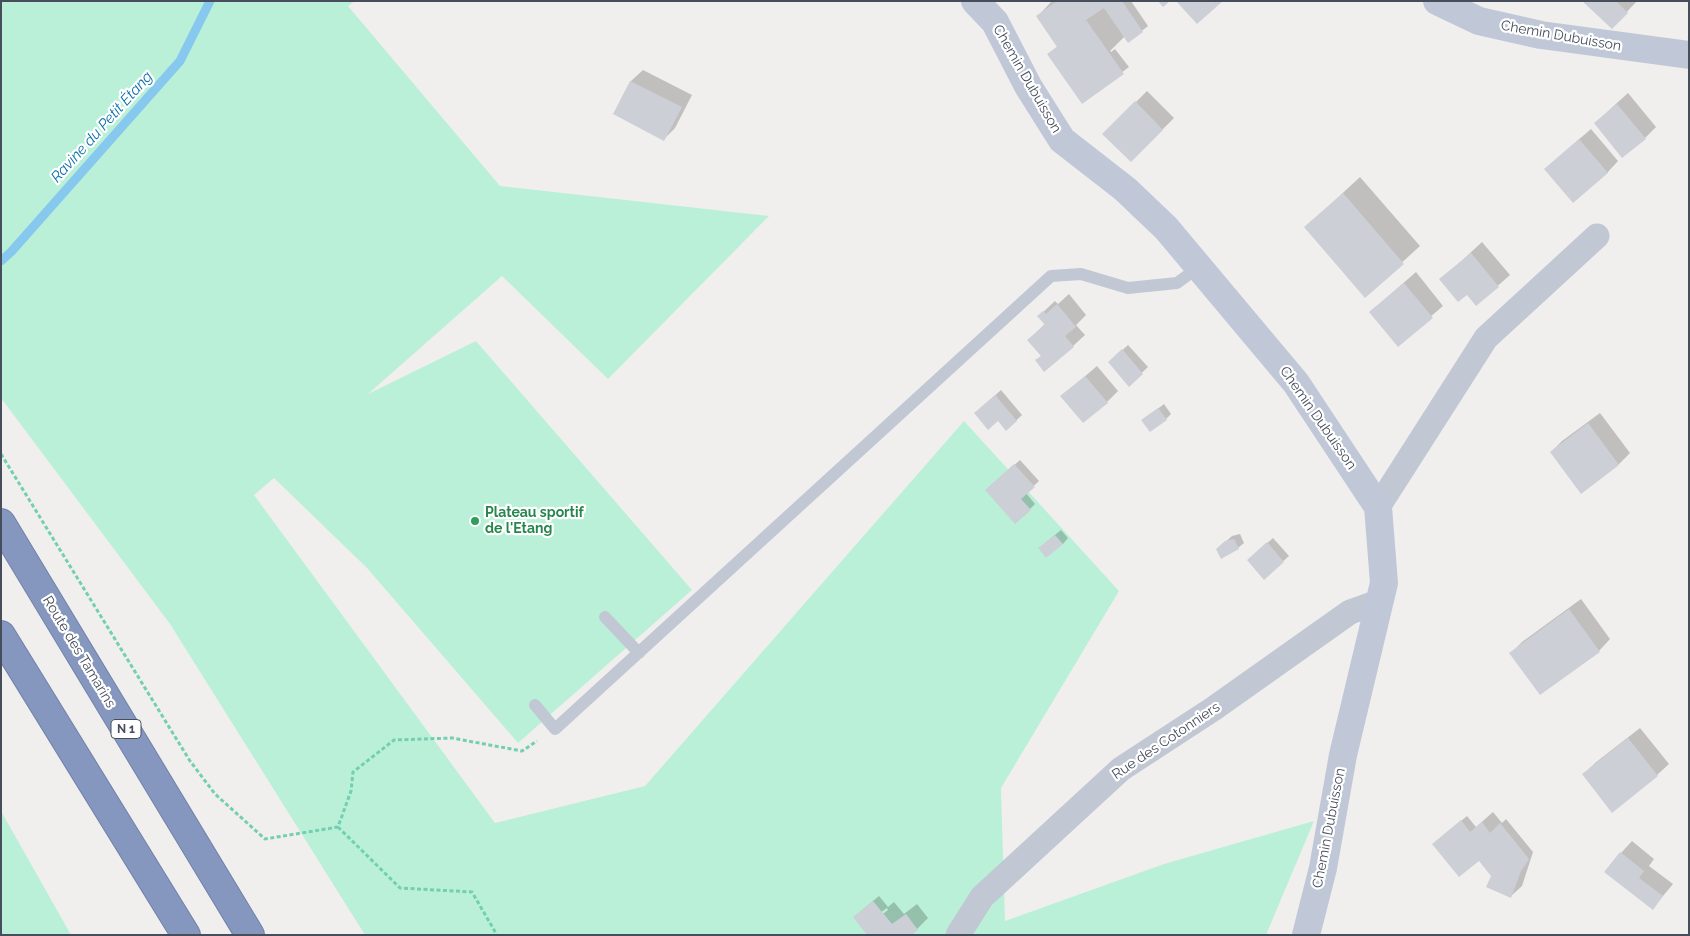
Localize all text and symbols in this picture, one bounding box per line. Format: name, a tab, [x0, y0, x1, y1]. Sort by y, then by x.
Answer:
street label: Chemin Dubuisson	[1499, 17, 1623, 55]
street label: Chemin Dubuisson	[989, 22, 1065, 136]
water label: Ravine du Petit Étang	[47, 68, 157, 186]
street label: Chemin Dubuisson	[1276, 363, 1360, 473]
place label: Plateau sportif de l'Etang	[485, 505, 584, 538]
marker: Plateau sportif de l'Etang	[469, 515, 481, 527]
street label: Route des Tamarins	[39, 593, 119, 711]
street label: Rue des Cotonniers	[1109, 699, 1223, 783]
road number: N 1	[111, 720, 141, 739]
street label: Chemin Dubuisson	[1309, 767, 1349, 889]

